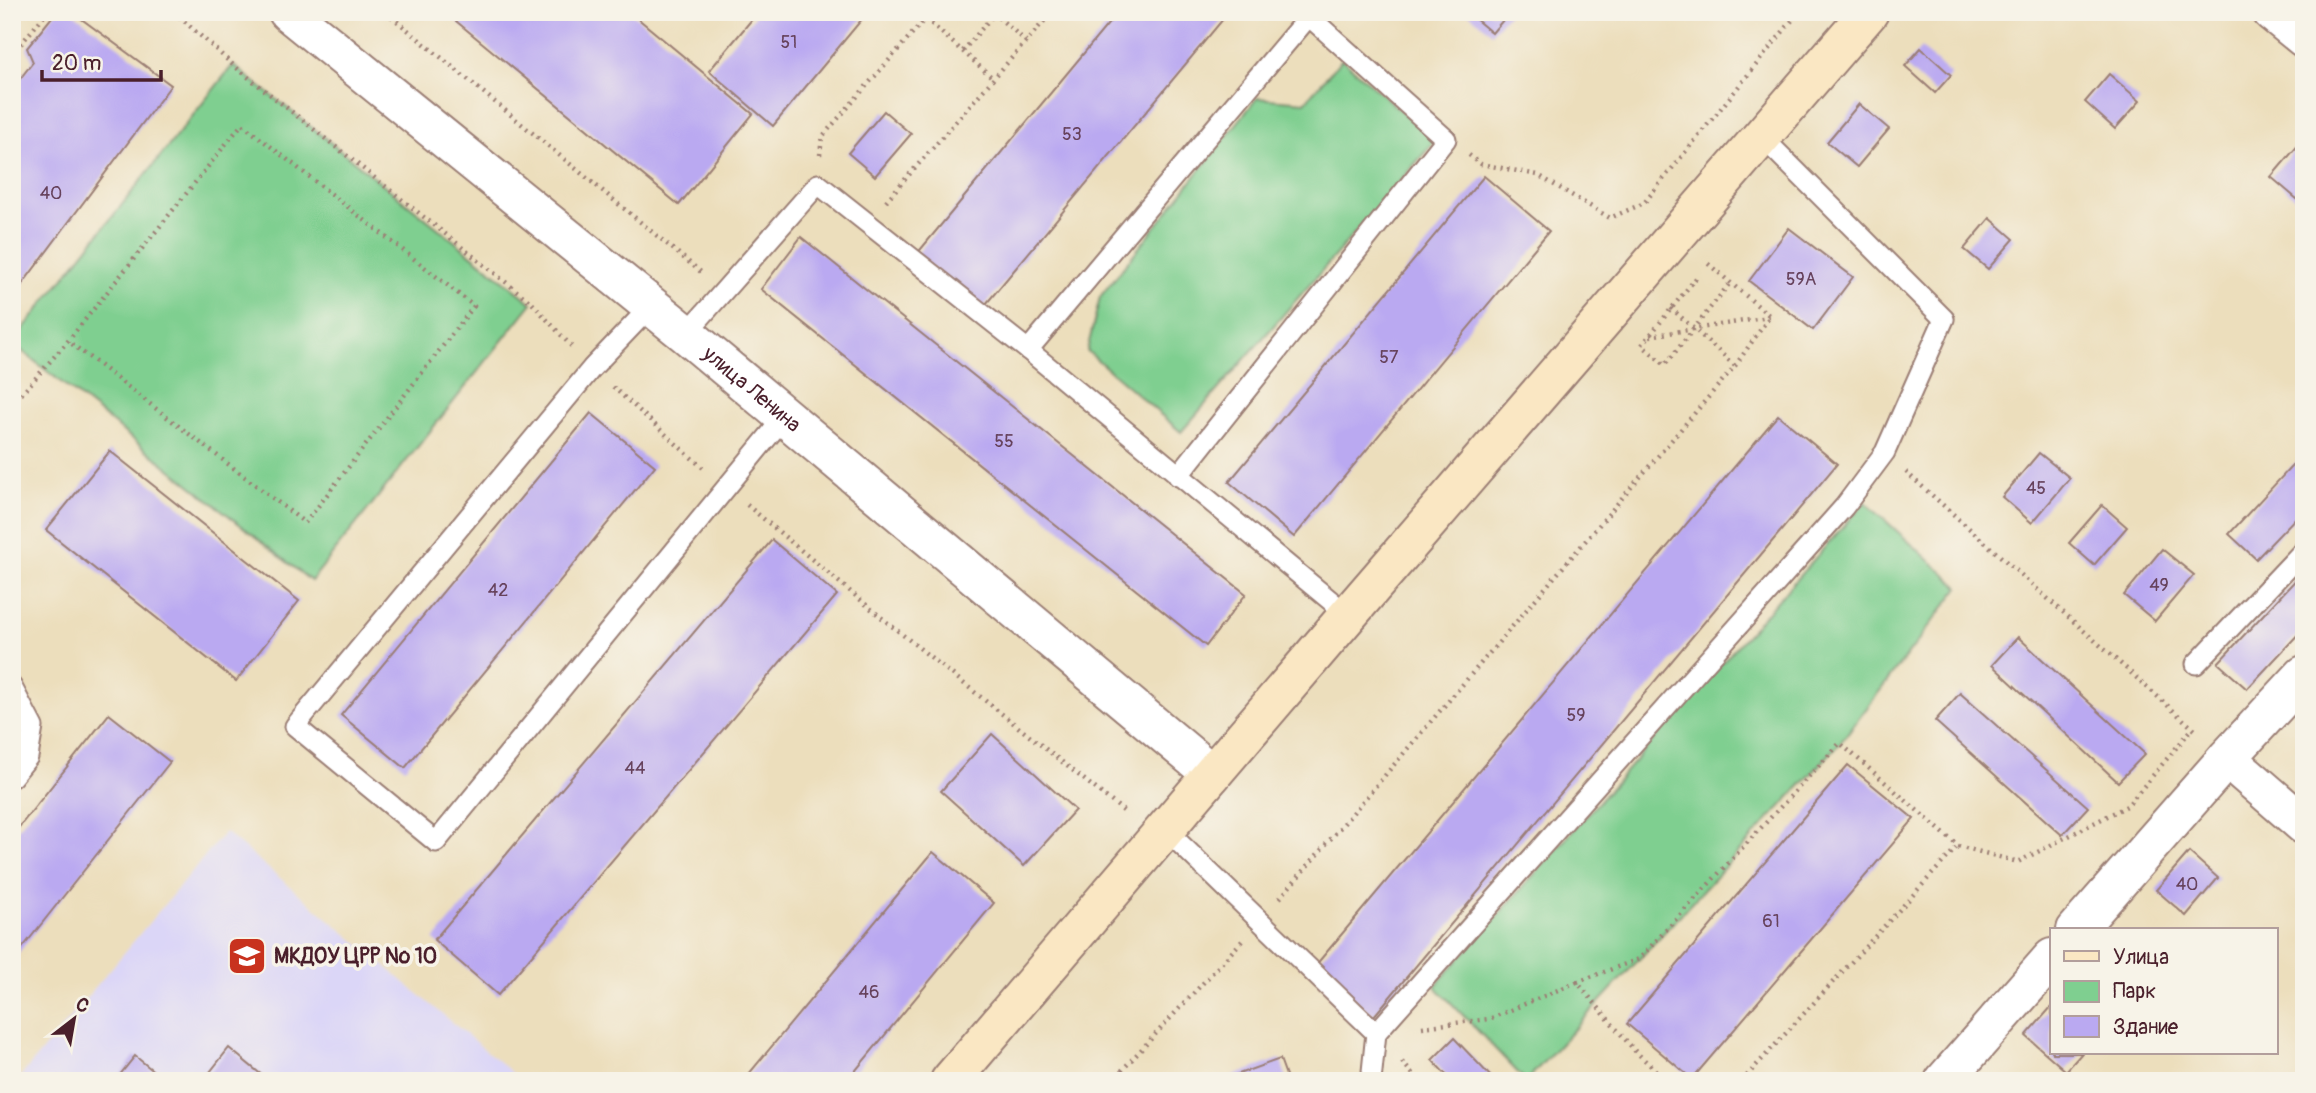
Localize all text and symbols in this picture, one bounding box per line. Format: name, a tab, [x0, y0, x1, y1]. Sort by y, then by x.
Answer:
house number: 51	[781, 31, 797, 54]
scale bar	[42, 38, 161, 82]
text: 20 m	[52, 50, 101, 77]
house number: 53	[1062, 123, 1082, 146]
house number: 40	[40, 182, 62, 205]
house number: 59А	[1786, 268, 1817, 291]
street label: улица Ленина	[696, 340, 806, 438]
house number: 57	[1379, 346, 1399, 369]
house number: 55	[994, 430, 1014, 453]
house number: 45	[2026, 477, 2046, 500]
house number: 49	[2149, 574, 2169, 597]
house number: 42	[488, 579, 508, 602]
house number: 59	[1566, 704, 1586, 727]
house number: 44	[625, 757, 646, 780]
house number: 40	[2176, 873, 2198, 896]
house number: 61	[1762, 910, 1780, 933]
legend	[2050, 928, 2278, 1054]
school or university icon: МКДОУ ЦРР № 10	[226, 935, 268, 977]
place label: МКДОУ ЦРР № 10	[274, 943, 437, 970]
text: Улица	[2113, 944, 2169, 971]
text: Парк	[2113, 978, 2156, 1005]
house number: 46	[859, 981, 879, 1004]
north arrow	[38, 984, 108, 1054]
text: С	[71, 992, 94, 1019]
text: Здание	[2113, 1014, 2179, 1041]

